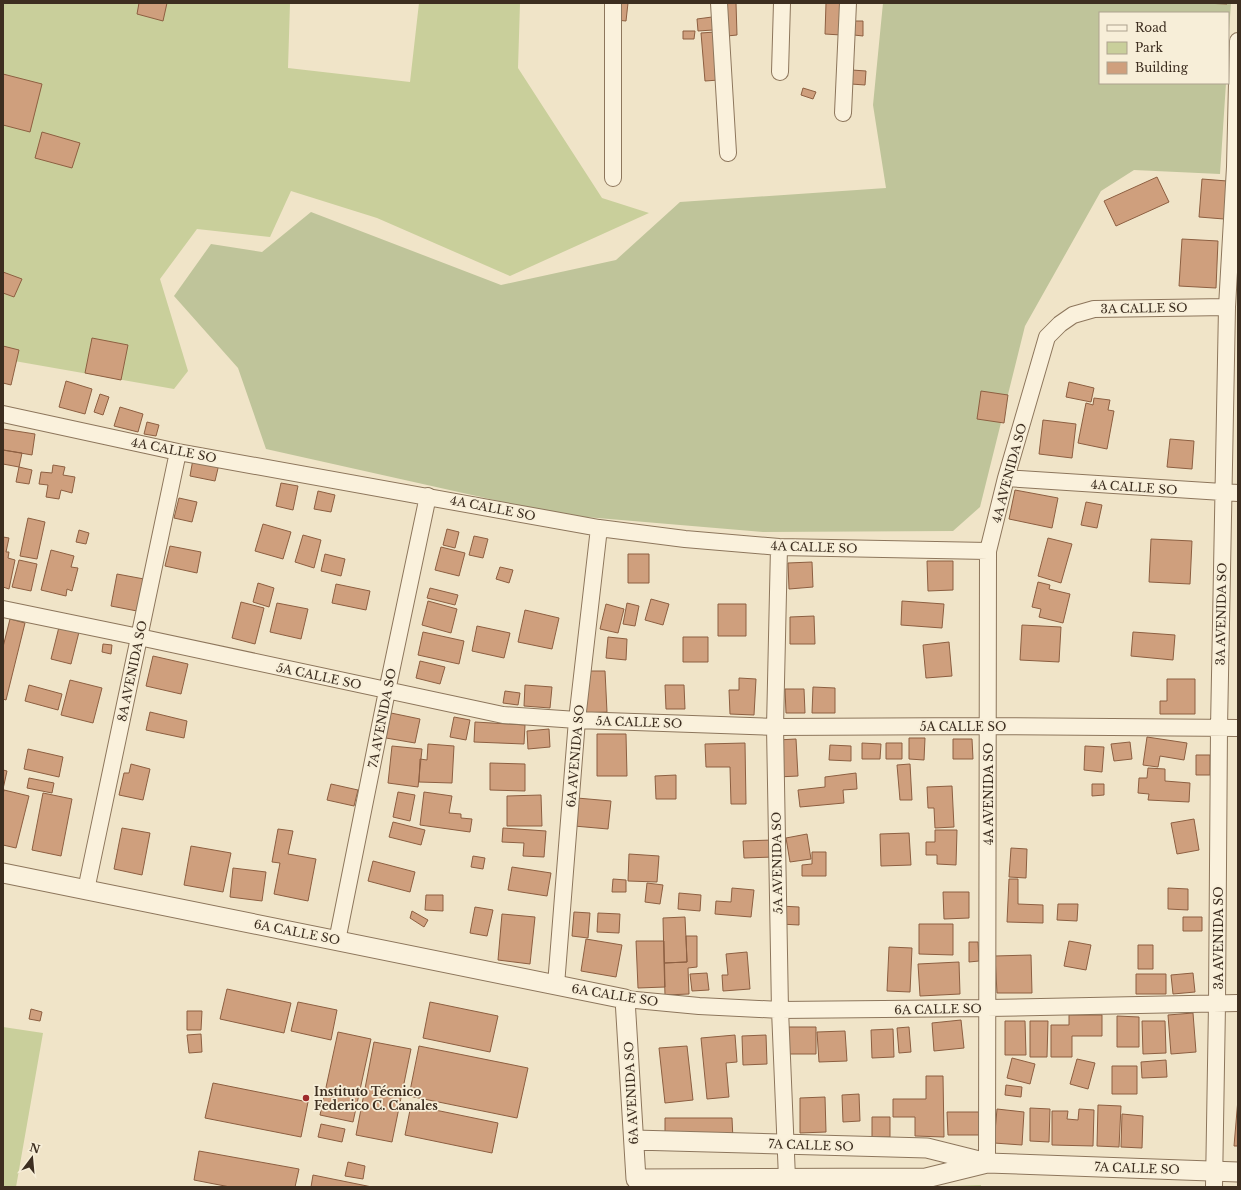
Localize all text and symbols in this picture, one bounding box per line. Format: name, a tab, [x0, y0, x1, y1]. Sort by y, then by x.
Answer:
legend	[1099, 12, 1229, 84]
text: Road	[1135, 20, 1167, 35]
text: Park	[1135, 40, 1163, 55]
text: Building	[1135, 60, 1189, 75]
street label: 3A CALLE SO	[1100, 300, 1188, 316]
street label: 4A AVENIDA SO	[988, 421, 1030, 525]
street label: 4A CALLE SO	[130, 434, 218, 466]
street label: 4A CALLE SO	[1090, 476, 1178, 498]
street label: 4A CALLE SO	[449, 492, 537, 524]
street label: 4A CALLE SO	[770, 538, 858, 556]
street label: 3A AVENIDA SO	[1213, 562, 1229, 666]
street label: 8A AVENIDA SO	[114, 619, 150, 723]
street label: 5A CALLE SO	[275, 660, 363, 692]
street label: 7A AVENIDA SO	[365, 667, 399, 769]
street label: 6A AVENIDA SO	[563, 704, 587, 808]
street label: 5A CALLE SO	[595, 713, 683, 731]
street label: 5A CALLE SO	[920, 719, 1006, 734]
street label: 4A AVENIDA SO	[981, 743, 996, 845]
street label: 5A AVENIDA SO	[769, 812, 785, 914]
street label: 3A AVENIDA SO	[1211, 887, 1226, 990]
street label: 6A CALLE SO	[253, 916, 341, 948]
street label: 6A CALLE SO	[571, 981, 659, 1009]
street label: 6A CALLE SO	[894, 1001, 982, 1017]
street label: 6A AVENIDA SO	[621, 1041, 641, 1145]
place label: Instituto Técnico Federico C. Canales	[314, 1084, 438, 1113]
marker: Instituto Técnico Federico C. Canales	[301, 1093, 311, 1103]
street label: 7A CALLE SO	[768, 1136, 854, 1154]
north arrow	[12, 1138, 52, 1178]
text: N	[28, 1140, 42, 1157]
street label: 7A CALLE SO	[1094, 1159, 1180, 1177]

